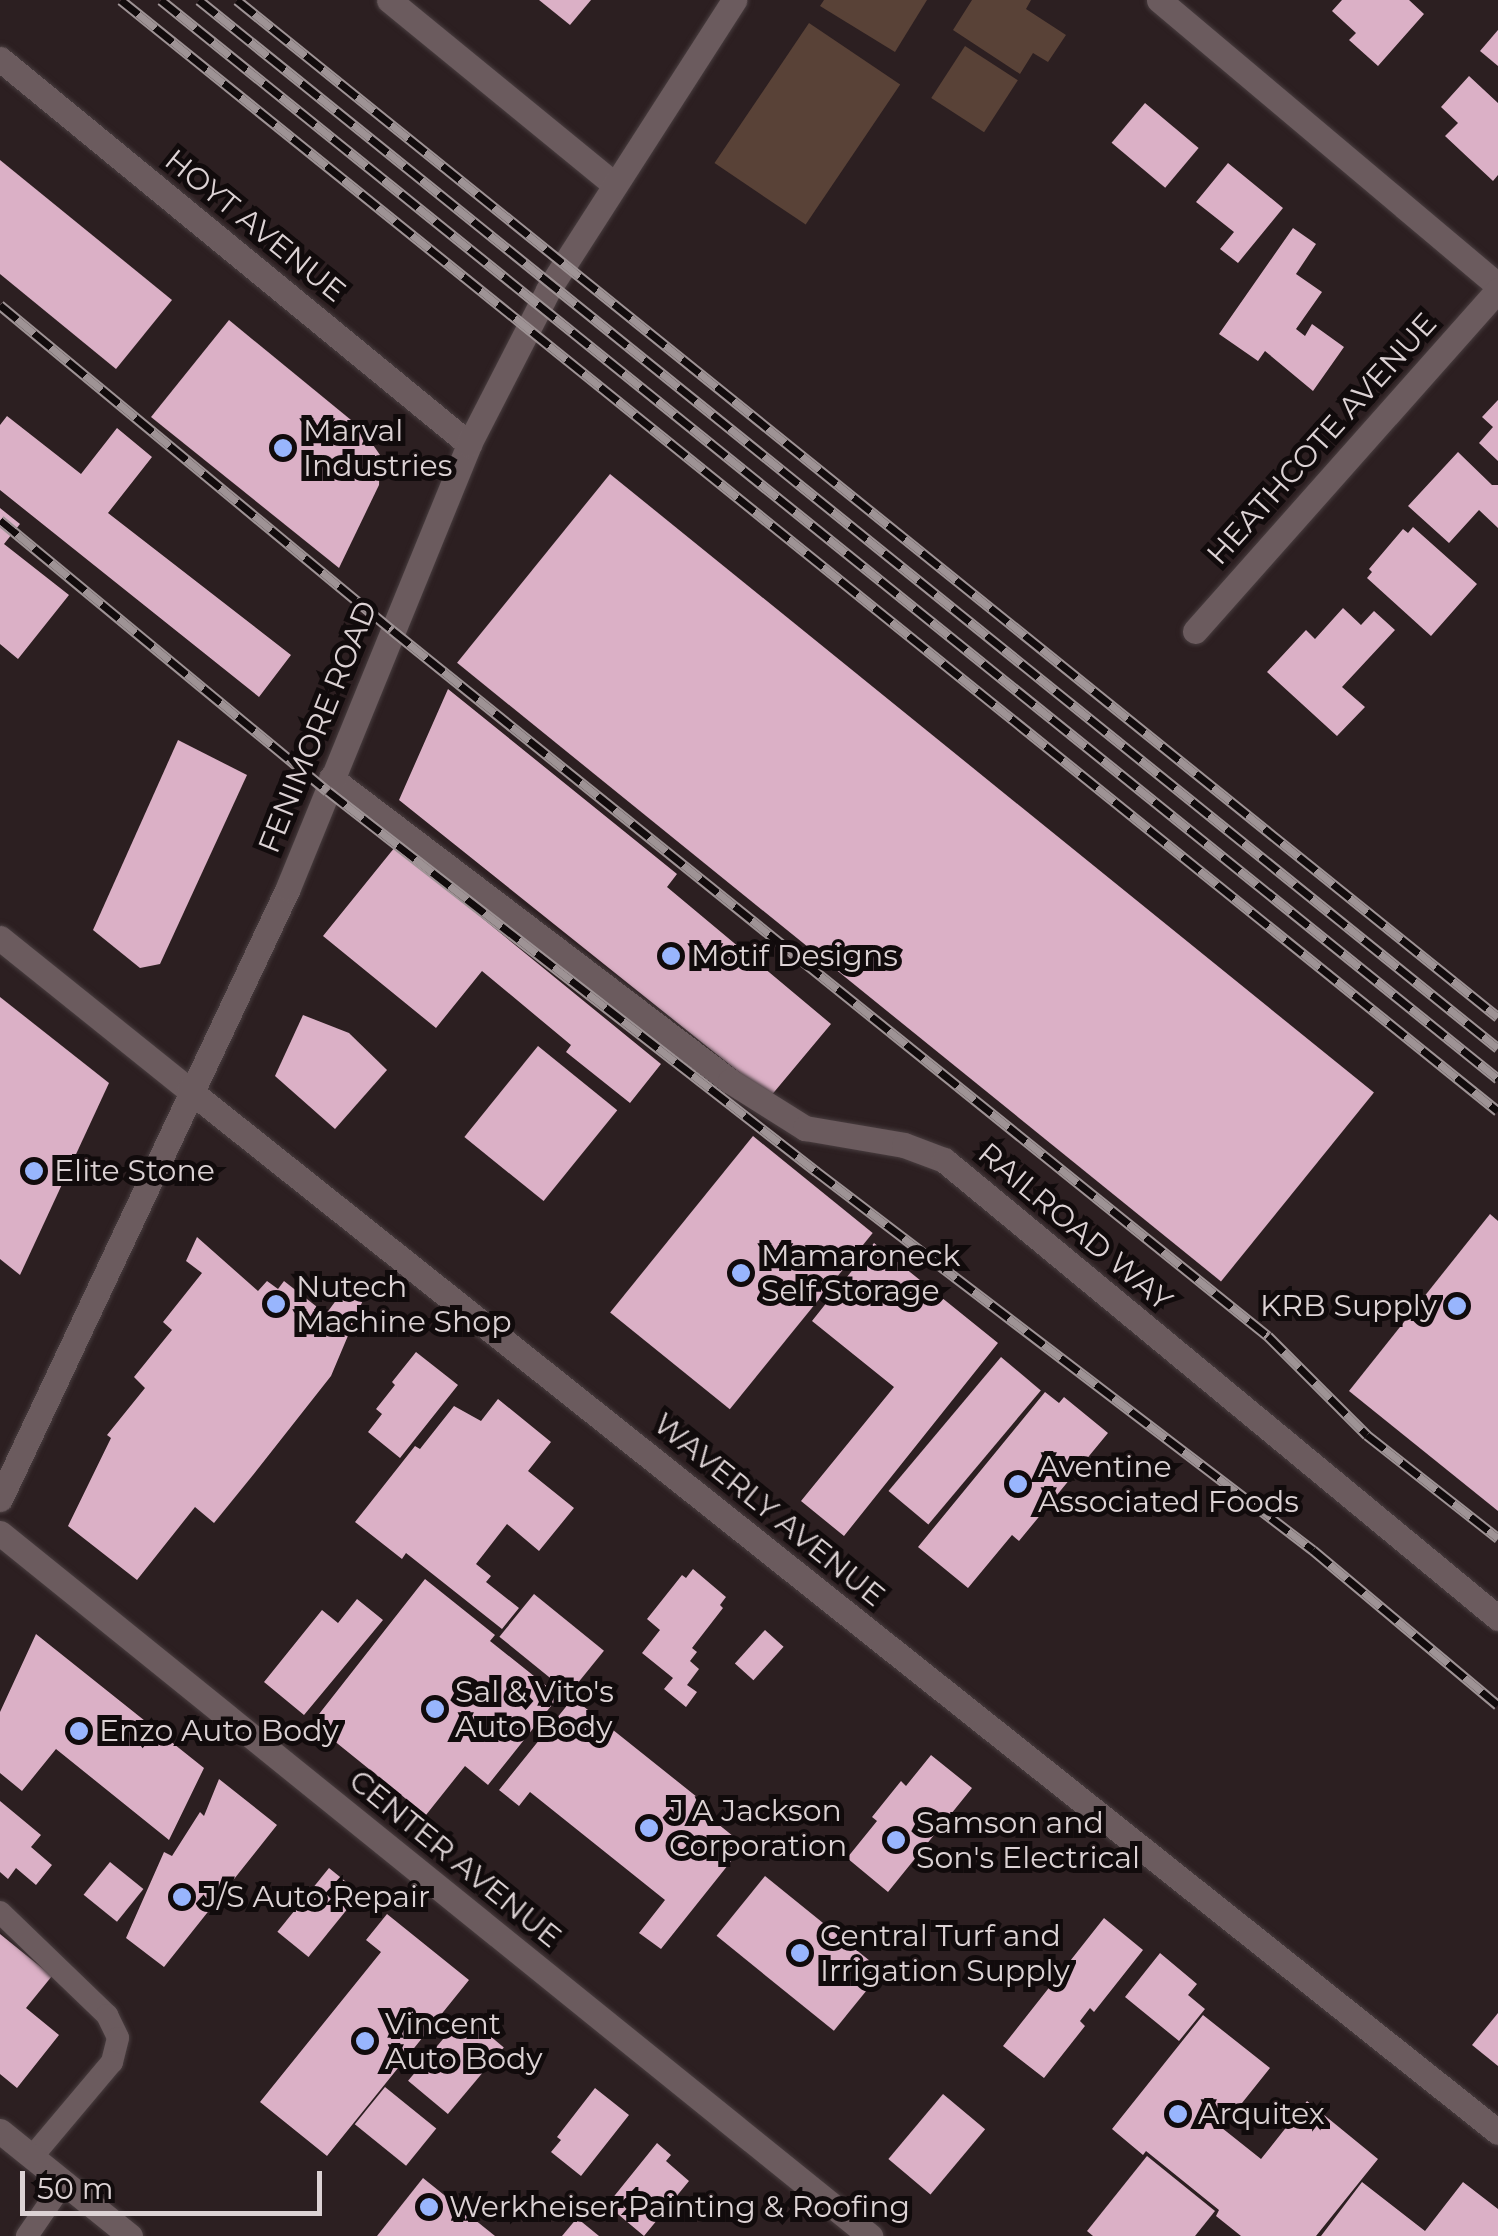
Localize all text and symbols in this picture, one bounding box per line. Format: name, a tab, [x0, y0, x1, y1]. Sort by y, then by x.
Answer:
street label: HOYT AVENUE	[157, 142, 353, 310]
street label: HEATHCOTE AVENUE	[1200, 306, 1444, 572]
place label: Marval Industries	[303, 413, 452, 484]
marker: Marval Industries	[272, 437, 294, 459]
street label: FENIMORE ROAD	[251, 596, 385, 858]
place label: Motif Designs	[691, 938, 898, 974]
marker: Motif Designs	[660, 945, 682, 967]
street label: RAILROAD WAY	[971, 1135, 1179, 1319]
place label: Elite Stone	[54, 1153, 215, 1189]
marker: Elite Stone	[23, 1160, 45, 1182]
place label: Mamaroneck Self Storage	[761, 1238, 960, 1308]
marker: Mamaroneck Self Storage	[730, 1262, 752, 1284]
place label: Nutech Machine Shop	[296, 1269, 511, 1340]
place label: KRB Supply	[1260, 1288, 1437, 1324]
marker: Nutech Machine Shop	[265, 1293, 287, 1315]
marker: KRB Supply	[1446, 1295, 1468, 1317]
street label: WAVERLY AVENUE	[646, 1406, 892, 1614]
place label: Aventine Associated Foods	[1038, 1449, 1299, 1520]
marker: Aventine Associated Foods	[1007, 1473, 1029, 1495]
place label: Sal & Vito's Auto Body	[455, 1674, 614, 1744]
marker: Sal & Vito's Auto Body	[424, 1698, 446, 1720]
place label: Enzo Auto Body	[99, 1713, 339, 1749]
marker: Enzo Auto Body	[68, 1720, 90, 1742]
street label: CENTER AVENUE	[342, 1763, 568, 1955]
place label: J A Jackson Corporation	[669, 1793, 847, 1864]
place label: Samson and Son's Electrical	[916, 1805, 1140, 1876]
marker: J A Jackson Corporation	[638, 1817, 660, 1839]
marker: Samson and Son's Electrical	[885, 1829, 907, 1851]
place label: J/S Auto Repair	[202, 1879, 430, 1915]
marker: J/S Auto Repair	[171, 1886, 193, 1908]
place label: Central Turf and Irrigation Supply	[820, 1918, 1070, 1988]
marker: Central Turf and Irrigation Supply	[789, 1942, 811, 1964]
place label: Vincent Auto Body	[385, 2006, 543, 2076]
marker: Vincent Auto Body	[354, 2030, 376, 2052]
place label: Arquitex	[1198, 2096, 1325, 2132]
marker: Arquitex	[1167, 2103, 1189, 2125]
scale bar	[25, 2151, 328, 2213]
text: 50 m	[37, 2170, 114, 2207]
place label: Werkheiser Painting & Roofing	[449, 2189, 910, 2225]
marker: Werkheiser Painting & Roofing	[418, 2196, 440, 2218]

